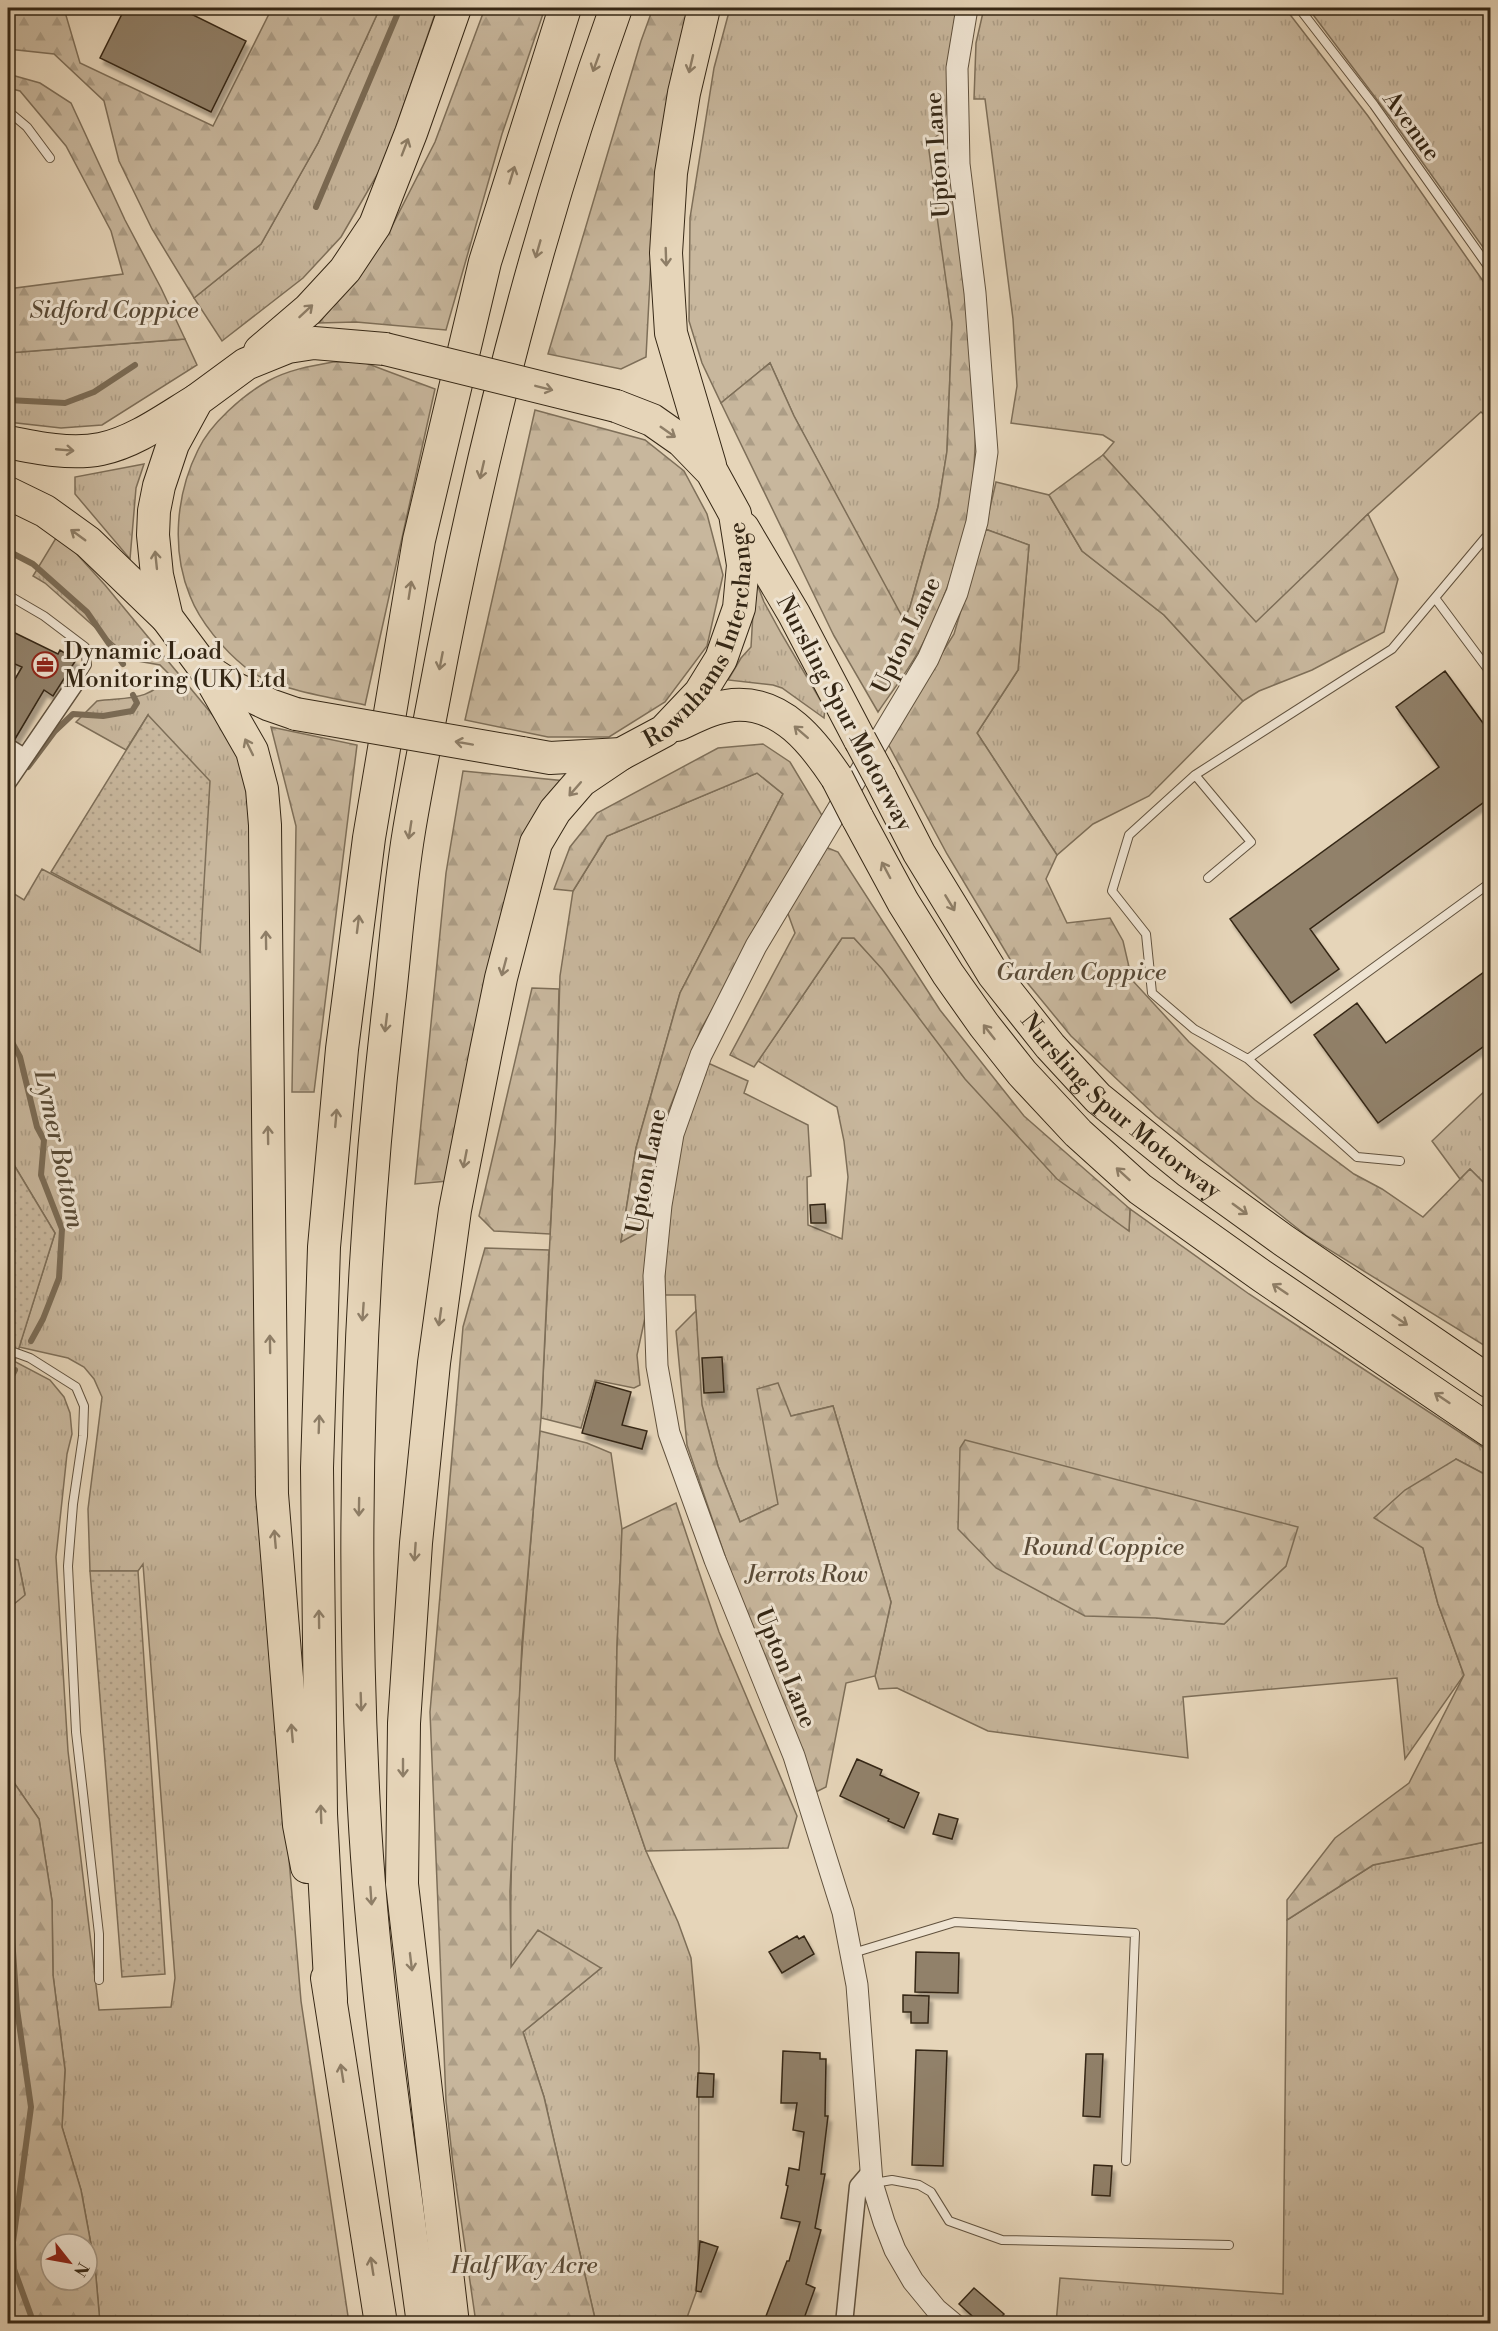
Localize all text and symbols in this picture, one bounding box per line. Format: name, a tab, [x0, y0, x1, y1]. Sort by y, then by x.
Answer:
one-way arrow	[590, 53, 601, 72]
one-way arrow	[685, 54, 696, 74]
street label: Avenue	[1375, 85, 1447, 167]
street label: Upton Lane	[919, 91, 957, 219]
one-way arrow	[401, 138, 412, 157]
one-way arrow	[507, 166, 518, 185]
one-way arrow	[532, 239, 544, 258]
one-way arrow	[661, 247, 672, 267]
park label: Sidford Coppice	[29, 296, 199, 326]
one-way arrow	[298, 304, 313, 318]
one-way arrow	[534, 383, 553, 395]
one-way arrow	[660, 426, 676, 438]
one-way arrow	[55, 445, 75, 456]
one-way arrow	[476, 460, 487, 479]
street label: Rownhams Interchange	[639, 520, 759, 755]
one-way arrow	[71, 529, 87, 541]
one-way arrow	[150, 551, 161, 571]
street label: Upton Lane	[866, 572, 948, 699]
one-way arrow	[405, 581, 416, 600]
street label: Nursling Spur Motorway	[769, 590, 919, 837]
place label: Dynamic Load Monitoring (UK) Ltd	[64, 637, 286, 695]
office icon: Dynamic Load Monitoring (UK) Ltd	[30, 650, 60, 680]
one-way arrow	[435, 650, 446, 670]
one-way arrow	[794, 726, 810, 740]
one-way arrow	[455, 737, 474, 748]
one-way arrow	[242, 738, 254, 756]
one-way arrow	[568, 781, 581, 797]
one-way arrow	[404, 820, 415, 839]
one-way arrow	[880, 862, 892, 879]
one-way arrow	[944, 894, 956, 911]
one-way arrow	[353, 915, 364, 934]
one-way arrow	[260, 930, 272, 950]
one-way arrow	[497, 958, 509, 977]
park label: Garden Coppice	[996, 958, 1166, 988]
street label: Nursling Spur Motorway	[1013, 1007, 1227, 1207]
one-way arrow	[381, 1013, 392, 1033]
one-way arrow	[983, 1025, 996, 1041]
water label: Lymer Bottom	[26, 1066, 92, 1232]
street label: Upton Lane	[620, 1106, 674, 1236]
one-way arrow	[331, 1108, 342, 1128]
one-way arrow	[262, 1125, 274, 1145]
one-way arrow	[459, 1148, 470, 1168]
one-way arrow	[1116, 1167, 1131, 1181]
one-way arrow	[1232, 1203, 1248, 1215]
one-way arrow	[1273, 1283, 1289, 1295]
one-way arrow	[357, 1301, 368, 1321]
one-way arrow	[435, 1306, 446, 1326]
one-way arrow	[1392, 1314, 1408, 1326]
one-way arrow	[264, 1335, 276, 1355]
one-way arrow	[1434, 1392, 1451, 1404]
one-way arrow	[313, 1415, 325, 1435]
one-way arrow	[353, 1496, 365, 1516]
one-way arrow	[269, 1530, 280, 1550]
park label: Round Coppice	[1021, 1533, 1184, 1563]
one-way arrow	[410, 1542, 421, 1562]
park label: Jerrots Row	[743, 1560, 868, 1590]
street label: Upton Lane	[747, 1604, 823, 1733]
one-way arrow	[313, 1610, 325, 1630]
one-way arrow	[355, 1691, 366, 1711]
one-way arrow	[286, 1724, 297, 1744]
one-way arrow	[397, 1757, 409, 1777]
one-way arrow	[316, 1805, 327, 1825]
one-way arrow	[366, 1886, 377, 1906]
one-way arrow	[406, 1952, 417, 1972]
one-way arrow	[337, 2064, 348, 2083]
north arrow	[39, 2232, 99, 2292]
park label: Half Way Acre	[449, 2251, 598, 2281]
one-way arrow	[366, 2256, 377, 2276]
text: N	[69, 2259, 93, 2280]

